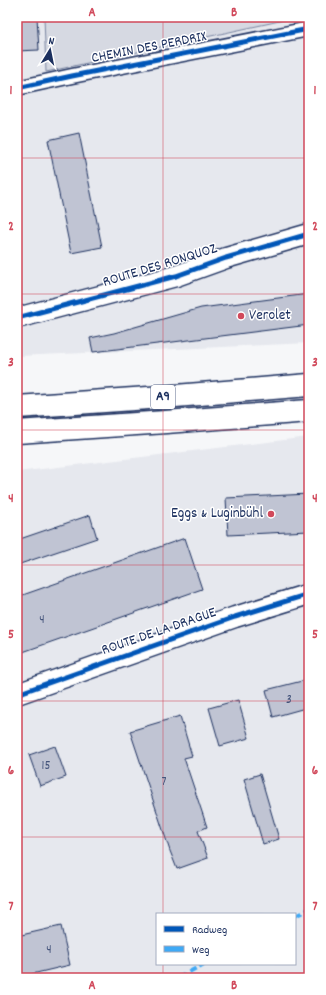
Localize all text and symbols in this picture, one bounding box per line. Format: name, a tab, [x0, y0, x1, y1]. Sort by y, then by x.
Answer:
text: A	[88, 4, 96, 23]
text: B	[231, 4, 237, 23]
street label: CHEMIN DES PERDRIX	[90, 26, 208, 70]
north arrow	[30, 30, 70, 70]
text: N	[47, 34, 56, 51]
text: 1	[10, 82, 13, 101]
text: 1	[314, 82, 317, 101]
text: 2	[8, 218, 14, 237]
text: 2	[312, 218, 318, 237]
street label: ROUTE DES RONQUOZ	[100, 238, 220, 294]
place label: Verolet	[249, 305, 291, 327]
marker: Verolet	[236, 311, 246, 321]
text: 3	[8, 354, 14, 373]
text: 3	[312, 354, 318, 373]
road number: A9	[151, 385, 175, 409]
text: 4	[8, 490, 14, 509]
text: 4	[312, 490, 318, 509]
place label: Eggs & Luginbühl	[171, 503, 263, 525]
marker: Eggs & Luginbühl	[266, 509, 276, 519]
street label: ROUTE DE LA DRAGUE	[99, 602, 219, 662]
house number: 4	[39, 611, 45, 630]
text: 5	[8, 626, 14, 645]
text: 5	[312, 626, 318, 645]
house number: 3	[286, 691, 292, 710]
house number: 15	[42, 757, 50, 776]
text: 6	[8, 762, 15, 781]
text: 6	[312, 762, 319, 781]
house number: 7	[162, 773, 167, 792]
text: 7	[9, 898, 14, 917]
text: 7	[313, 898, 318, 917]
legend	[156, 913, 296, 965]
text: Radweg	[192, 922, 227, 939]
house number: 4	[46, 941, 52, 960]
text: Weg	[192, 942, 209, 959]
text: A	[88, 977, 96, 995]
text: B	[231, 977, 237, 995]

